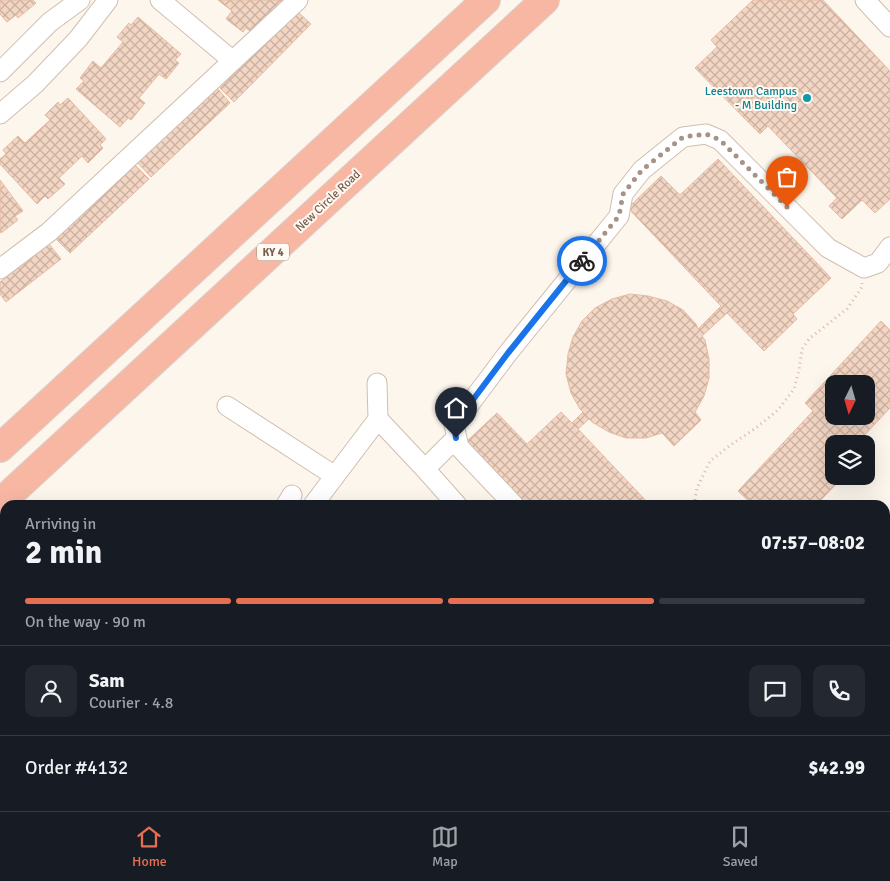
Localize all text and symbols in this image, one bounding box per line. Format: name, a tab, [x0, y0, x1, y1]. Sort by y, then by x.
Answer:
place label: Leestown Campus - M Building	[705, 84, 797, 113]
marker: Leestown Campus - M Building	[801, 92, 813, 104]
pin	[766, 156, 808, 207]
icon: bag	[773, 163, 801, 191]
street label: New Circle Road	[292, 167, 364, 235]
courier	[557, 236, 607, 286]
road number: KY 4	[257, 243, 289, 260]
icon: bike	[568, 247, 596, 275]
north arrow	[825, 375, 875, 425]
map controls	[825, 375, 875, 485]
pin	[435, 387, 477, 438]
icon: home	[442, 394, 470, 422]
button: layers	[825, 435, 875, 485]
text: Arriving in	[25, 514, 96, 534]
text: 07:57–08:02	[761, 531, 865, 555]
text: 2 min	[25, 533, 102, 572]
text: On the way · 90 m	[25, 612, 146, 632]
button: person	[25, 665, 77, 717]
button: chat	[749, 665, 801, 717]
button: phone	[813, 665, 865, 717]
text: Sam	[89, 669, 125, 693]
text: Courier · 4.8	[89, 693, 173, 713]
text: Order #4132	[25, 756, 128, 780]
text: $42.99	[808, 756, 865, 780]
tab: Home	[132, 823, 167, 870]
tab: Map	[431, 823, 459, 870]
tab: Saved	[723, 823, 758, 870]

